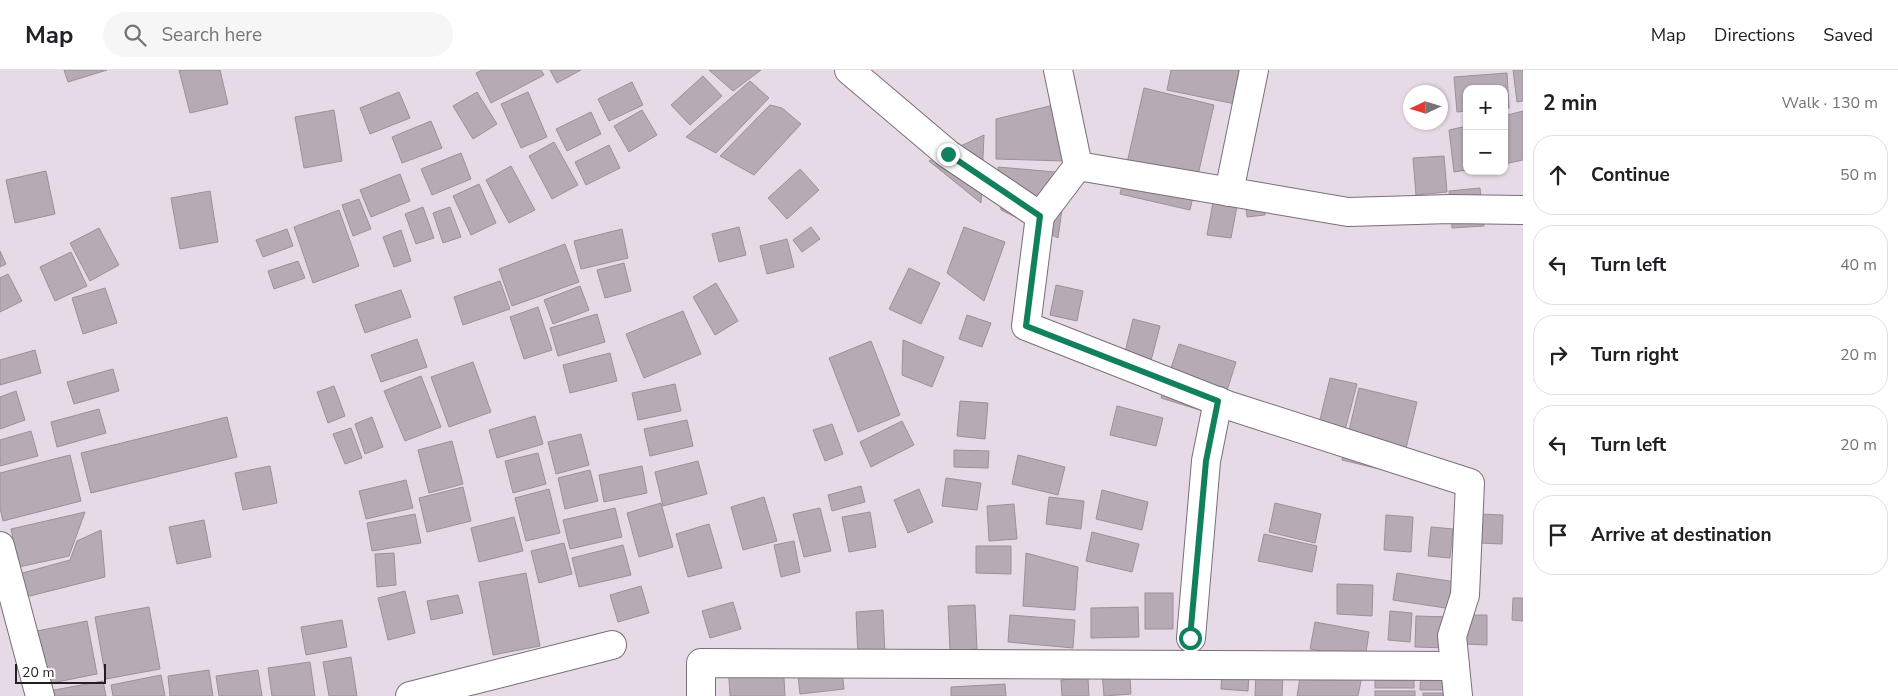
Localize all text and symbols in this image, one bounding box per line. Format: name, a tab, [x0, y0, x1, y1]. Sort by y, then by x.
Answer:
search box	[103, 12, 453, 57]
text: Map	[25, 19, 73, 51]
icon: search	[121, 21, 149, 49]
text: Search here	[161, 22, 262, 48]
text: Map	[1651, 23, 1686, 47]
text: Directions	[1714, 23, 1795, 47]
text: Saved	[1823, 23, 1873, 47]
north arrow	[1403, 85, 1448, 130]
map controls	[1463, 85, 1508, 175]
button: +	[1463, 85, 1508, 130]
text: 2 min	[1543, 89, 1597, 117]
text: Walk · 130 m	[1782, 92, 1878, 114]
button: −	[1463, 130, 1508, 175]
route end	[937, 143, 960, 166]
icon: ahead	[1544, 161, 1572, 189]
text: Continue	[1591, 162, 1670, 188]
text: 50 m	[1840, 164, 1877, 186]
icon: left	[1544, 251, 1572, 279]
text: Turn left	[1591, 252, 1666, 278]
text: 40 m	[1840, 254, 1877, 276]
icon: right	[1544, 341, 1572, 369]
text: Turn right	[1591, 342, 1678, 368]
text: 20 m	[1840, 344, 1877, 366]
icon: left	[1544, 431, 1572, 459]
text: Turn left	[1591, 432, 1666, 458]
text: 20 m	[1840, 434, 1877, 456]
icon: arrive	[1544, 521, 1572, 549]
text: Arrive at destination	[1591, 522, 1772, 548]
route start	[1179, 627, 1202, 650]
scale bar	[15, 661, 106, 684]
text: 20 m	[22, 663, 54, 682]

